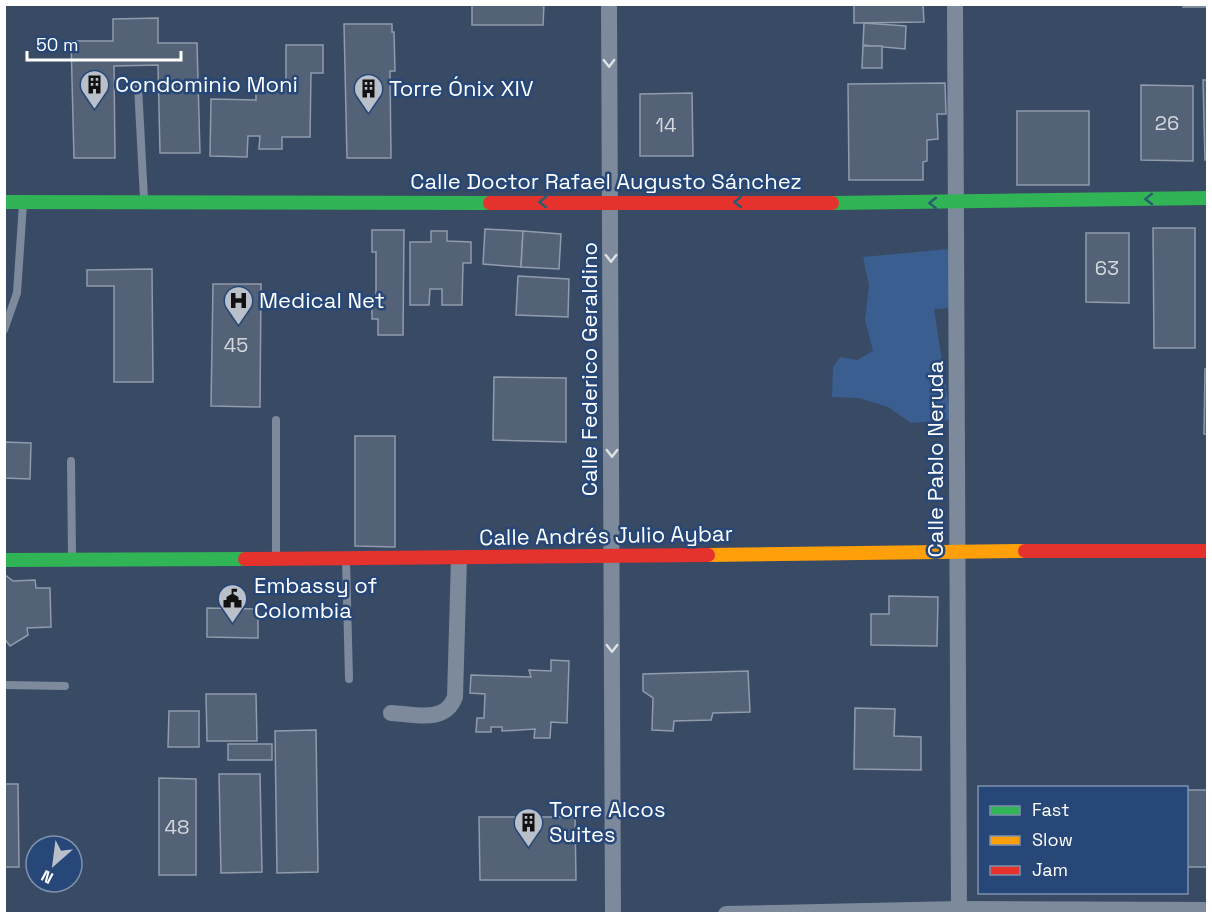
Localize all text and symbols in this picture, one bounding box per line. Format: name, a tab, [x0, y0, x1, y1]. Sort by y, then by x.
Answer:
scale bar	[27, 24, 182, 62]
text: 50 m	[36, 33, 78, 56]
one-way arrow	[603, 58, 615, 67]
building icon: Condominio Moni	[78, 68, 110, 110]
place label: Condominio Moni	[115, 70, 298, 98]
building icon: Torre Ónix XIV	[352, 72, 384, 114]
place label: Torre Ónix XIV	[389, 74, 534, 102]
house number: 26	[1155, 110, 1179, 136]
house number: 14	[656, 112, 676, 138]
street label: Calle Doctor Rafael Augusto Sánchez	[410, 167, 802, 195]
one-way arrow	[1145, 193, 1154, 205]
one-way arrow	[539, 196, 548, 208]
one-way arrow	[734, 196, 743, 208]
one-way arrow	[929, 197, 938, 209]
street label: Calle Federico Geraldino	[575, 242, 603, 496]
one-way arrow	[605, 253, 617, 262]
house number: 63	[1095, 255, 1119, 281]
hospital icon: Medical Net	[222, 284, 254, 326]
place label: Medical Net	[259, 286, 385, 314]
house number: 45	[224, 332, 248, 358]
street label: Calle Pablo Neruda	[921, 360, 949, 557]
one-way arrow	[605, 448, 618, 457]
street label: Calle Andrés Julio Aybar	[479, 519, 733, 551]
place label: Embassy of Colombia	[254, 571, 378, 624]
public building icon: Embassy of Colombia	[217, 582, 249, 624]
one-way arrow	[606, 643, 618, 652]
legend	[978, 786, 1188, 894]
place label: Torre Alcos Suites	[549, 795, 666, 848]
text: Fast	[1032, 798, 1069, 821]
building icon: Torre Alcos Suites	[512, 806, 544, 848]
house number: 48	[165, 814, 189, 840]
text: Slow	[1032, 828, 1073, 851]
north arrow	[24, 834, 84, 894]
text: Jam	[1032, 858, 1068, 881]
text: N	[38, 865, 57, 889]

